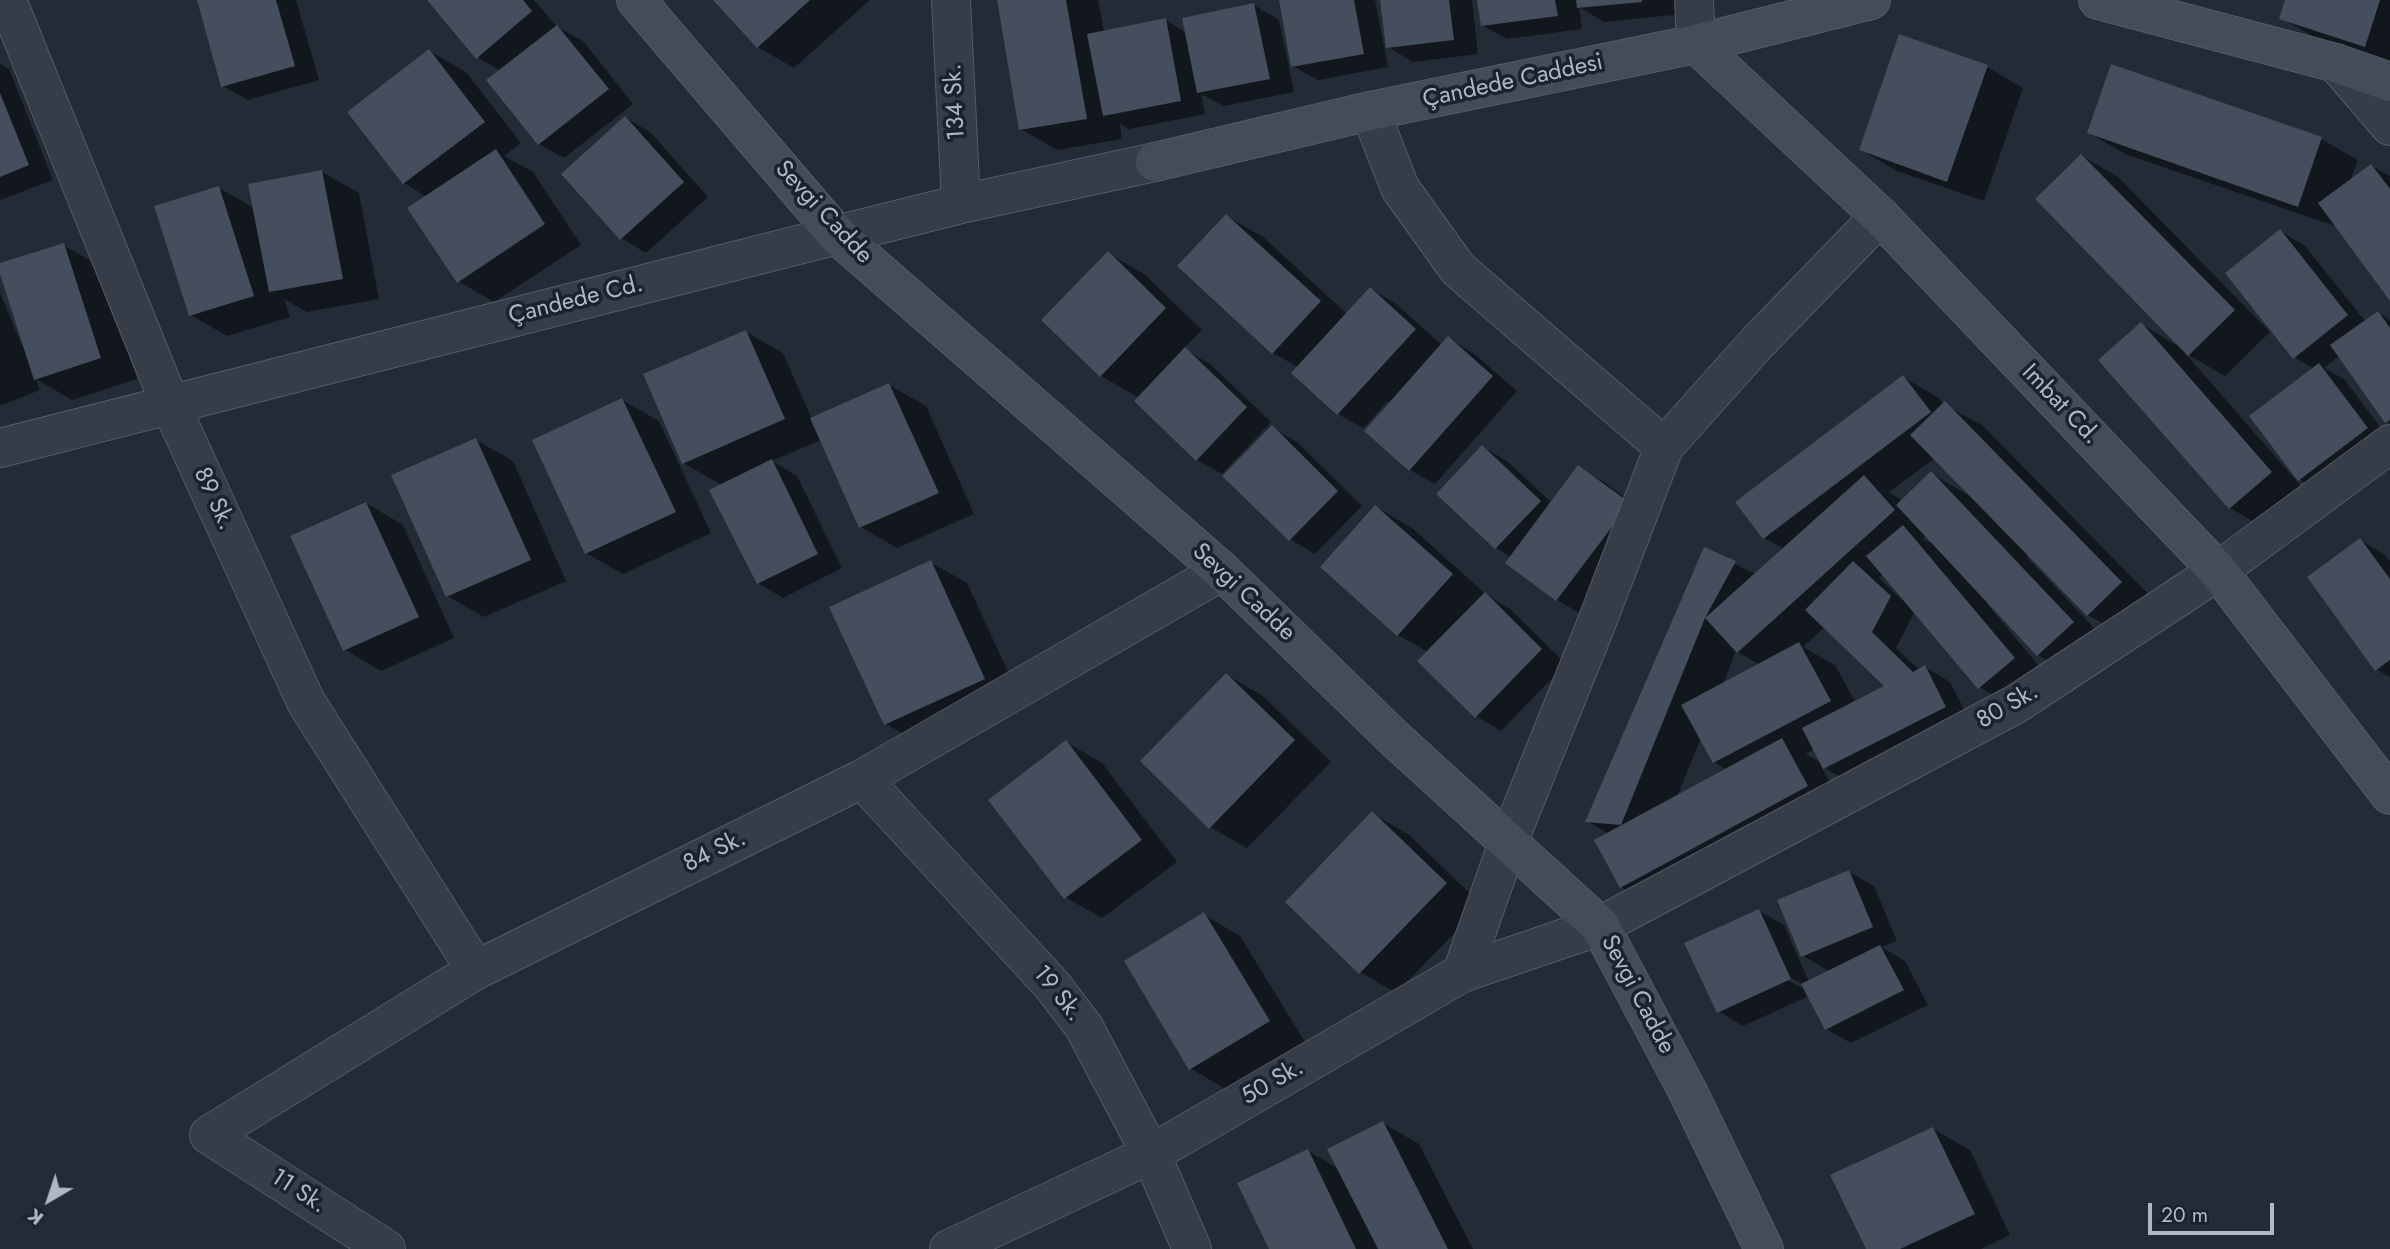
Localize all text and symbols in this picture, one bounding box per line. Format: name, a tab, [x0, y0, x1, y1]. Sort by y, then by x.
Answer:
street label: Çandede Caddesi	[1420, 49, 1606, 115]
street label: 134 Sk.	[940, 63, 972, 141]
street label: Sevgi Cadde	[768, 156, 878, 270]
street label: Çandede Cd.	[506, 270, 646, 332]
street label: Imbat Cd.	[2015, 359, 2105, 451]
street label: 89 Sk.	[186, 463, 240, 535]
street label: Sevgi Cadde	[1186, 538, 1300, 648]
street label: 80 Sk.	[1972, 678, 2044, 736]
street label: 84 Sk.	[679, 825, 751, 879]
street label: Sevgi Cadde	[1594, 931, 1680, 1059]
street label: 19 Sk.	[1026, 960, 1088, 1028]
street label: 50 Sk.	[1237, 1054, 1309, 1112]
street label: 11 Sk.	[265, 1163, 331, 1221]
north arrow	[14, 1165, 84, 1235]
scale bar	[2152, 1190, 2278, 1234]
text: 20 m	[2161, 1200, 2208, 1230]
text: K	[22, 1202, 49, 1231]

